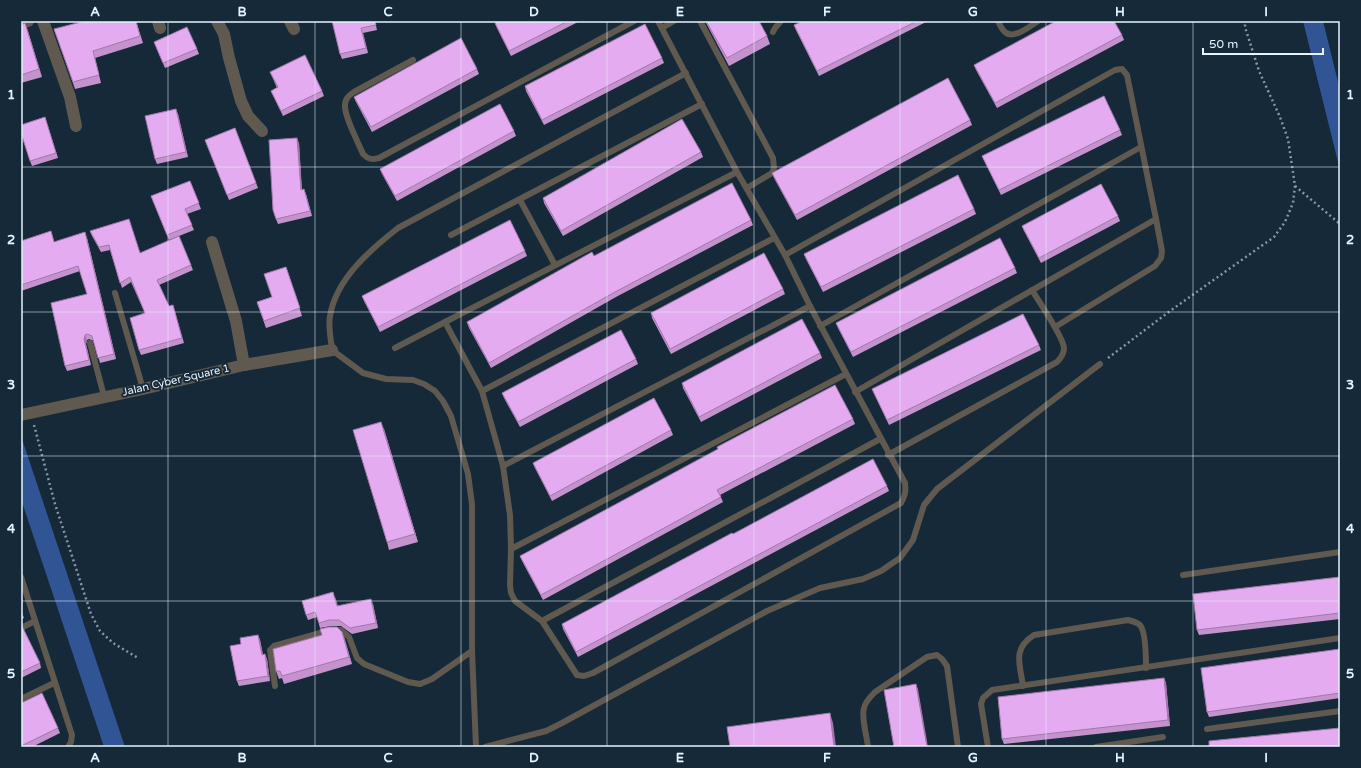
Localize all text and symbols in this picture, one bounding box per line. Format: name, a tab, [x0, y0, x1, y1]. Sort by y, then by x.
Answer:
text: A	[90, 4, 100, 20]
text: B	[237, 4, 247, 20]
text: C	[383, 4, 393, 20]
text: D	[529, 4, 539, 20]
text: E	[676, 4, 684, 20]
text: F	[823, 4, 831, 20]
text: G	[968, 4, 978, 20]
text: H	[1115, 4, 1125, 20]
text: I	[1264, 4, 1268, 20]
scale bar	[1203, 30, 1323, 56]
text: 50 m	[1209, 37, 1238, 51]
text: 1	[7, 87, 15, 103]
text: 1	[1346, 87, 1354, 103]
text: 2	[7, 232, 15, 248]
text: 2	[1346, 232, 1354, 248]
street label: Jalan Cyber Square 1	[121, 361, 231, 399]
text: 3	[7, 377, 15, 393]
text: 3	[1346, 377, 1354, 393]
text: 4	[7, 521, 16, 537]
text: 4	[1346, 521, 1355, 537]
text: 5	[7, 666, 15, 682]
text: 5	[1346, 666, 1354, 682]
text: A	[90, 750, 100, 766]
text: B	[237, 750, 247, 766]
text: C	[383, 750, 393, 766]
text: D	[529, 750, 539, 766]
text: E	[676, 750, 684, 766]
text: F	[823, 750, 831, 766]
text: G	[968, 750, 978, 766]
text: H	[1115, 750, 1125, 766]
text: I	[1264, 750, 1268, 766]

